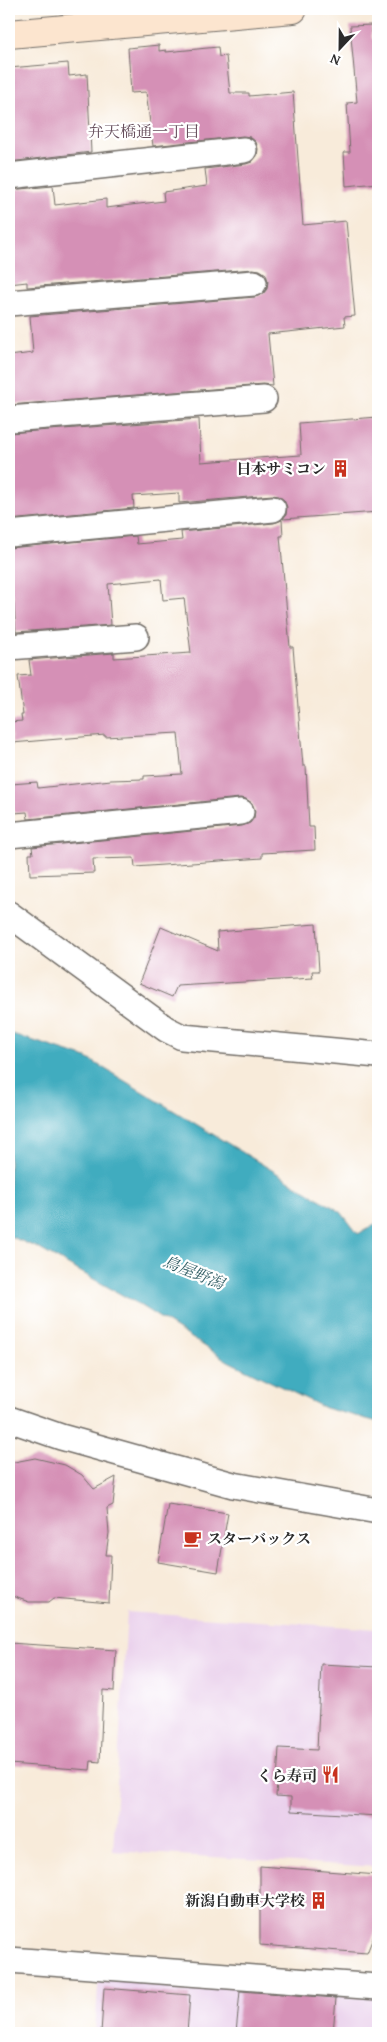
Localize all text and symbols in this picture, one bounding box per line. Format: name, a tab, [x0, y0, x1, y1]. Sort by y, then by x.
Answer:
north arrow	[314, 22, 364, 72]
text: N	[326, 49, 343, 71]
district label: 弁天橋通一丁目	[88, 119, 200, 143]
place label: 日本サミコン	[236, 458, 326, 479]
building icon: 日本サミコン	[330, 458, 350, 478]
water label: 鳥屋野潟	[160, 1249, 230, 1296]
cafe icon: スターバックス	[183, 1528, 203, 1548]
place label: スターバックス	[207, 1528, 311, 1549]
place label: くら寿司	[257, 1765, 317, 1786]
restaurant icon: くら寿司	[321, 1765, 341, 1785]
place label: 新潟自動車大学校	[185, 1890, 305, 1911]
building icon: 新潟自動車大学校	[309, 1890, 329, 1910]

